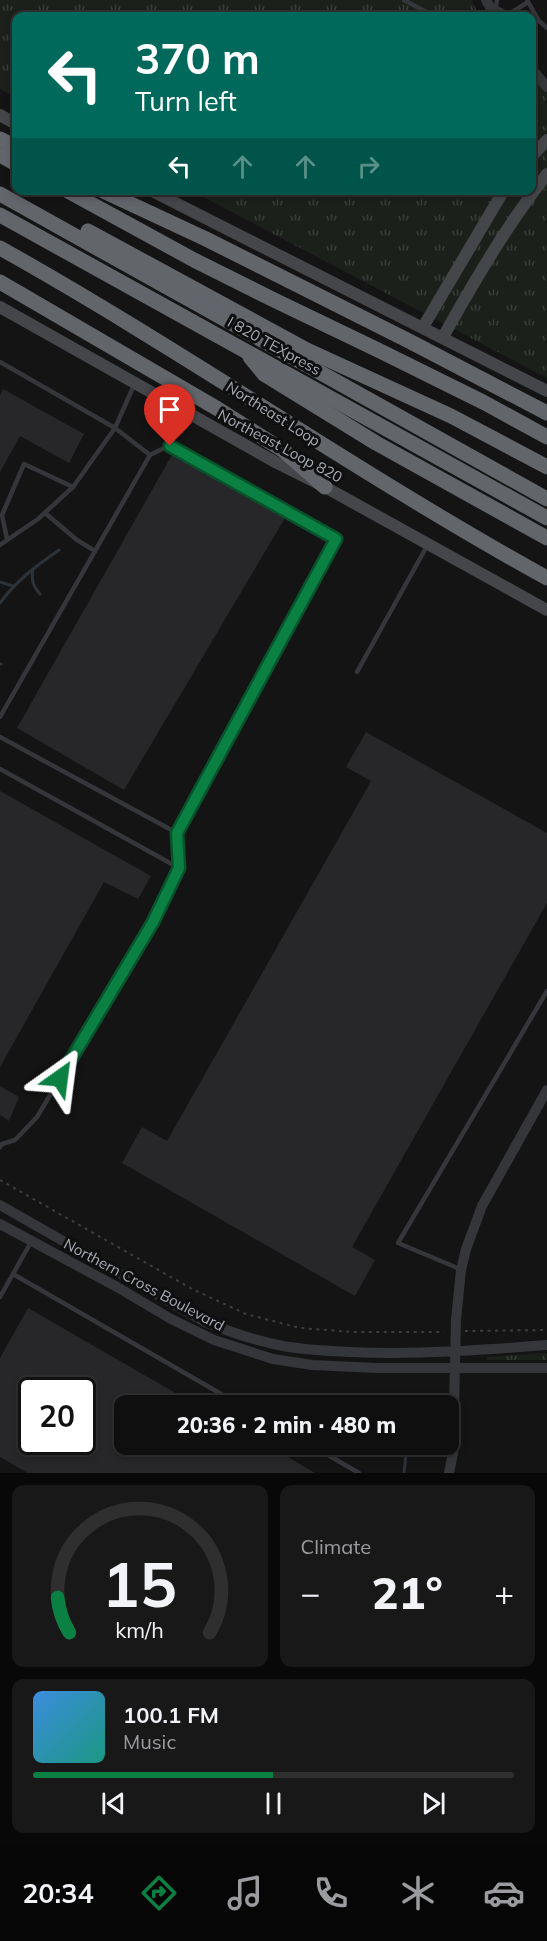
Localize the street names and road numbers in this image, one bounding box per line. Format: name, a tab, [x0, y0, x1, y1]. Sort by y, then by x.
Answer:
street label: I 820 TEXpress	[224, 312, 324, 379]
street label: Northeast Loop	[223, 377, 324, 450]
street label: Northeast Loop 820	[215, 405, 346, 486]
street label: Northern Cross Boulevard	[61, 1234, 228, 1335]

